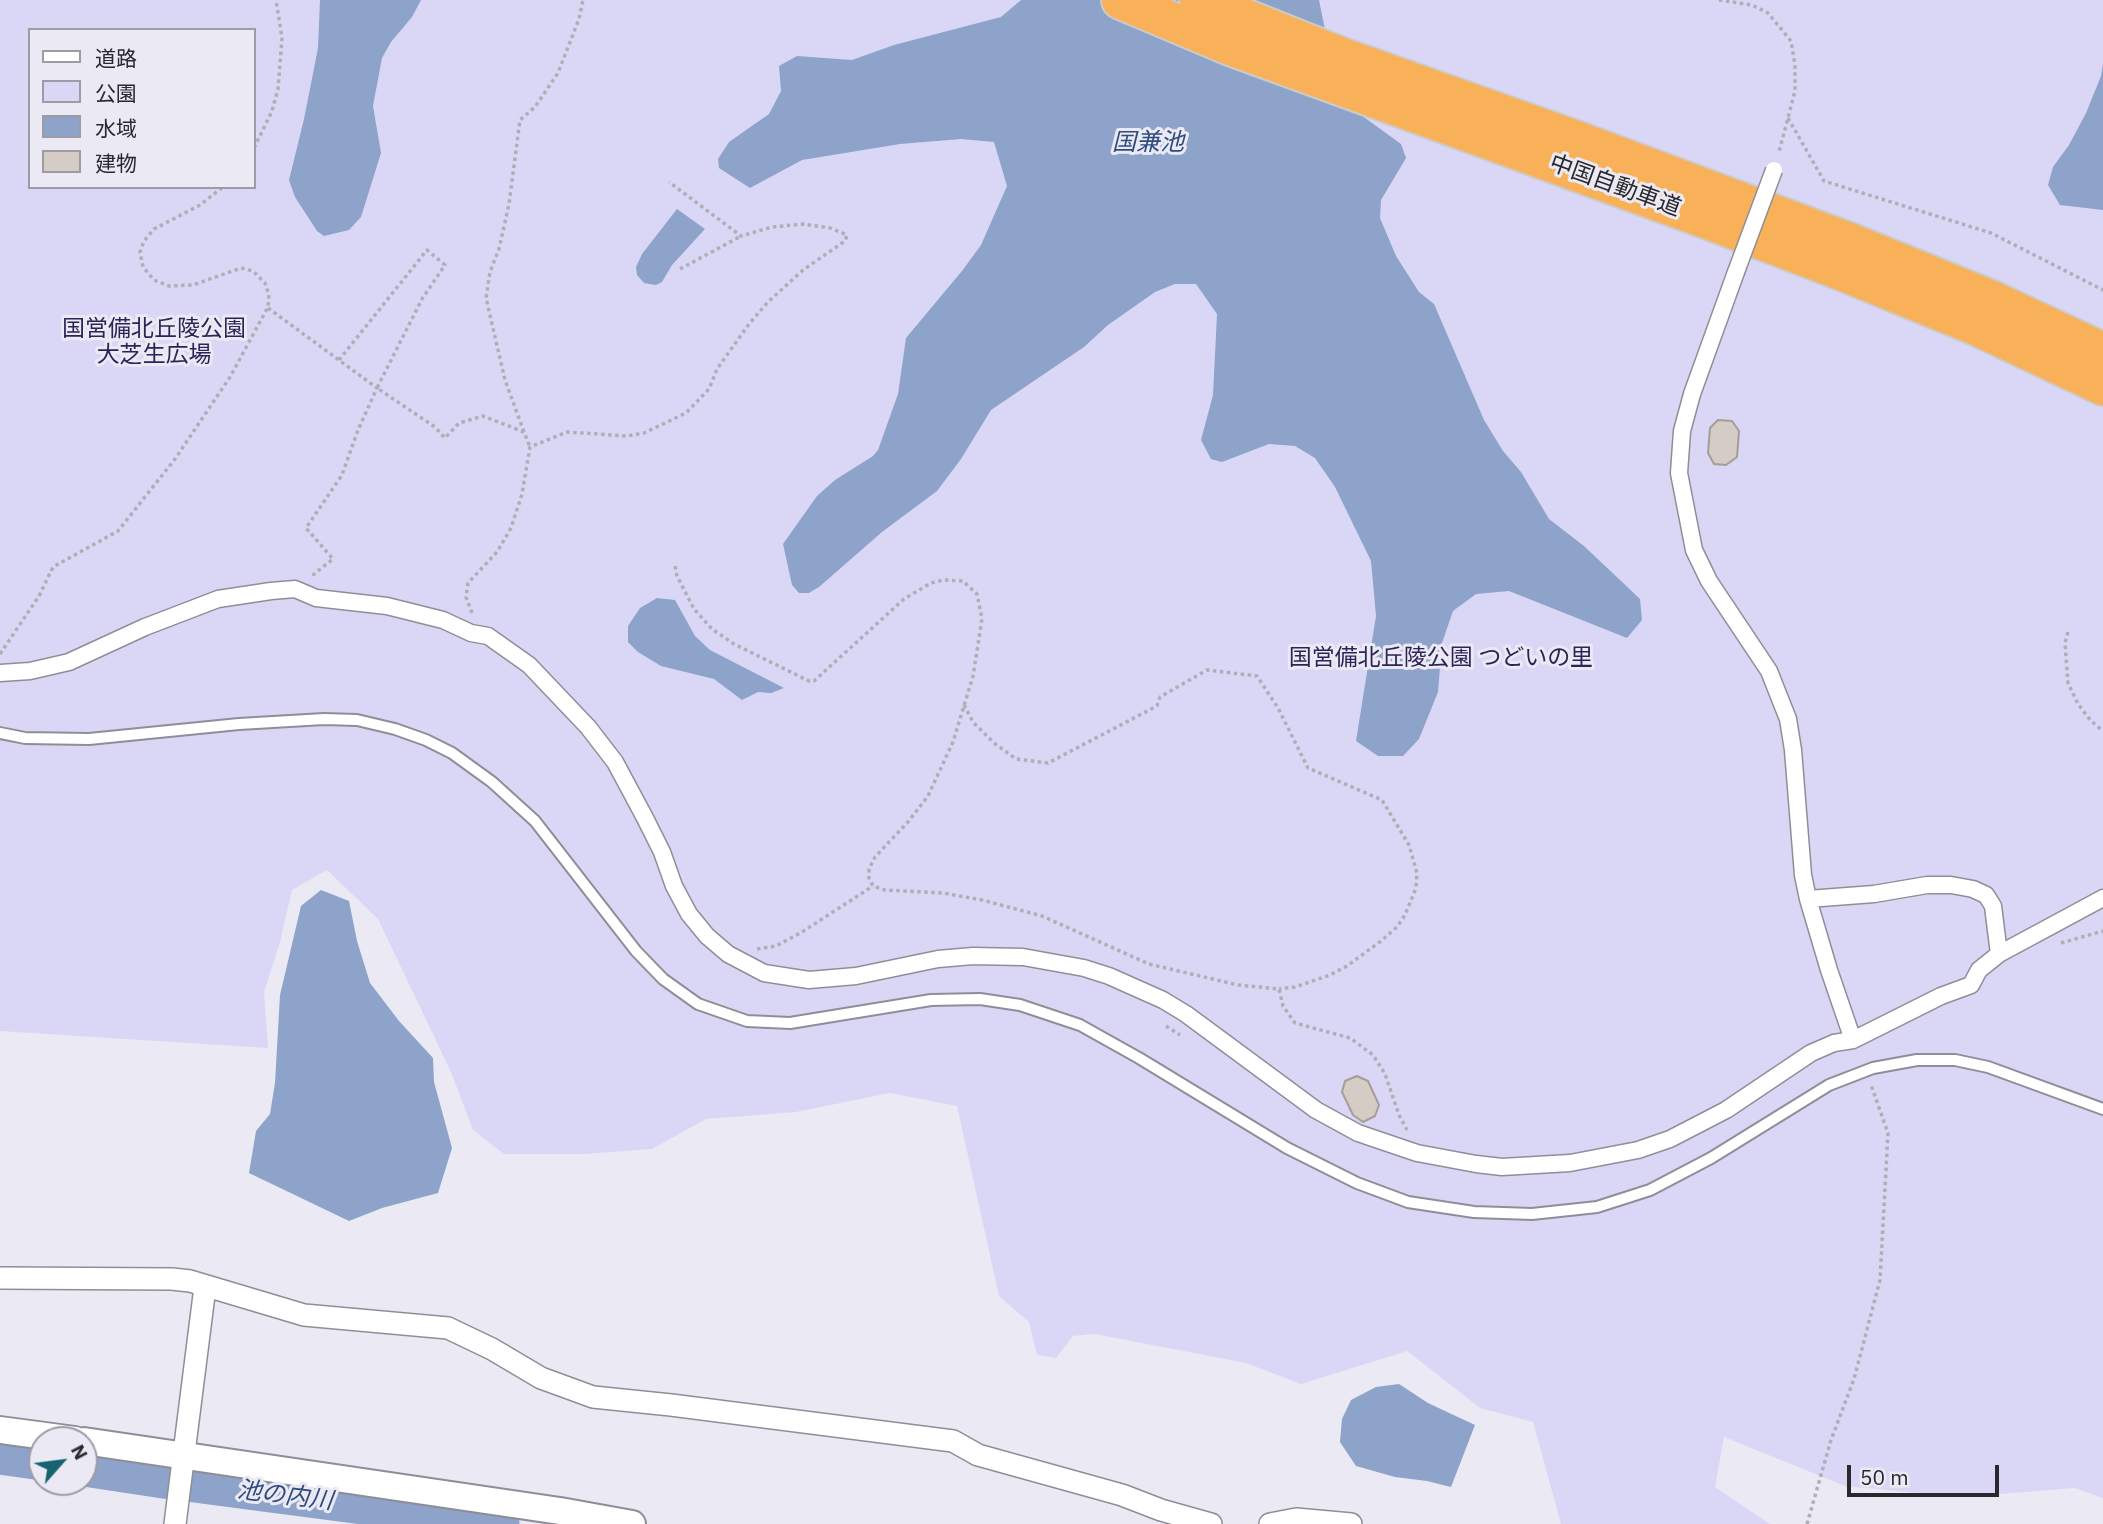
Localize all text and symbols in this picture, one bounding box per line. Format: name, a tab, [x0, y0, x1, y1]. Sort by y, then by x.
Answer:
legend	[28, 28, 256, 189]
text: 道路	[95, 44, 137, 72]
text: 公園	[95, 79, 137, 107]
text: 水域	[95, 114, 137, 142]
water label: 国兼池	[1112, 129, 1184, 157]
text: 建物	[95, 149, 137, 177]
street label: 中国自動車道	[1545, 149, 1685, 223]
park label: 国営備北丘陵公園 大芝生広場	[62, 315, 246, 369]
park label: 国営備北丘陵公園 つどいの里	[1289, 644, 1593, 672]
north arrow	[28, 1426, 98, 1496]
text: N	[66, 1440, 94, 1464]
scale bar	[1851, 1450, 2003, 1494]
text: 50 m	[1860, 1463, 1909, 1491]
water label: 池の内川	[236, 1476, 334, 1516]

